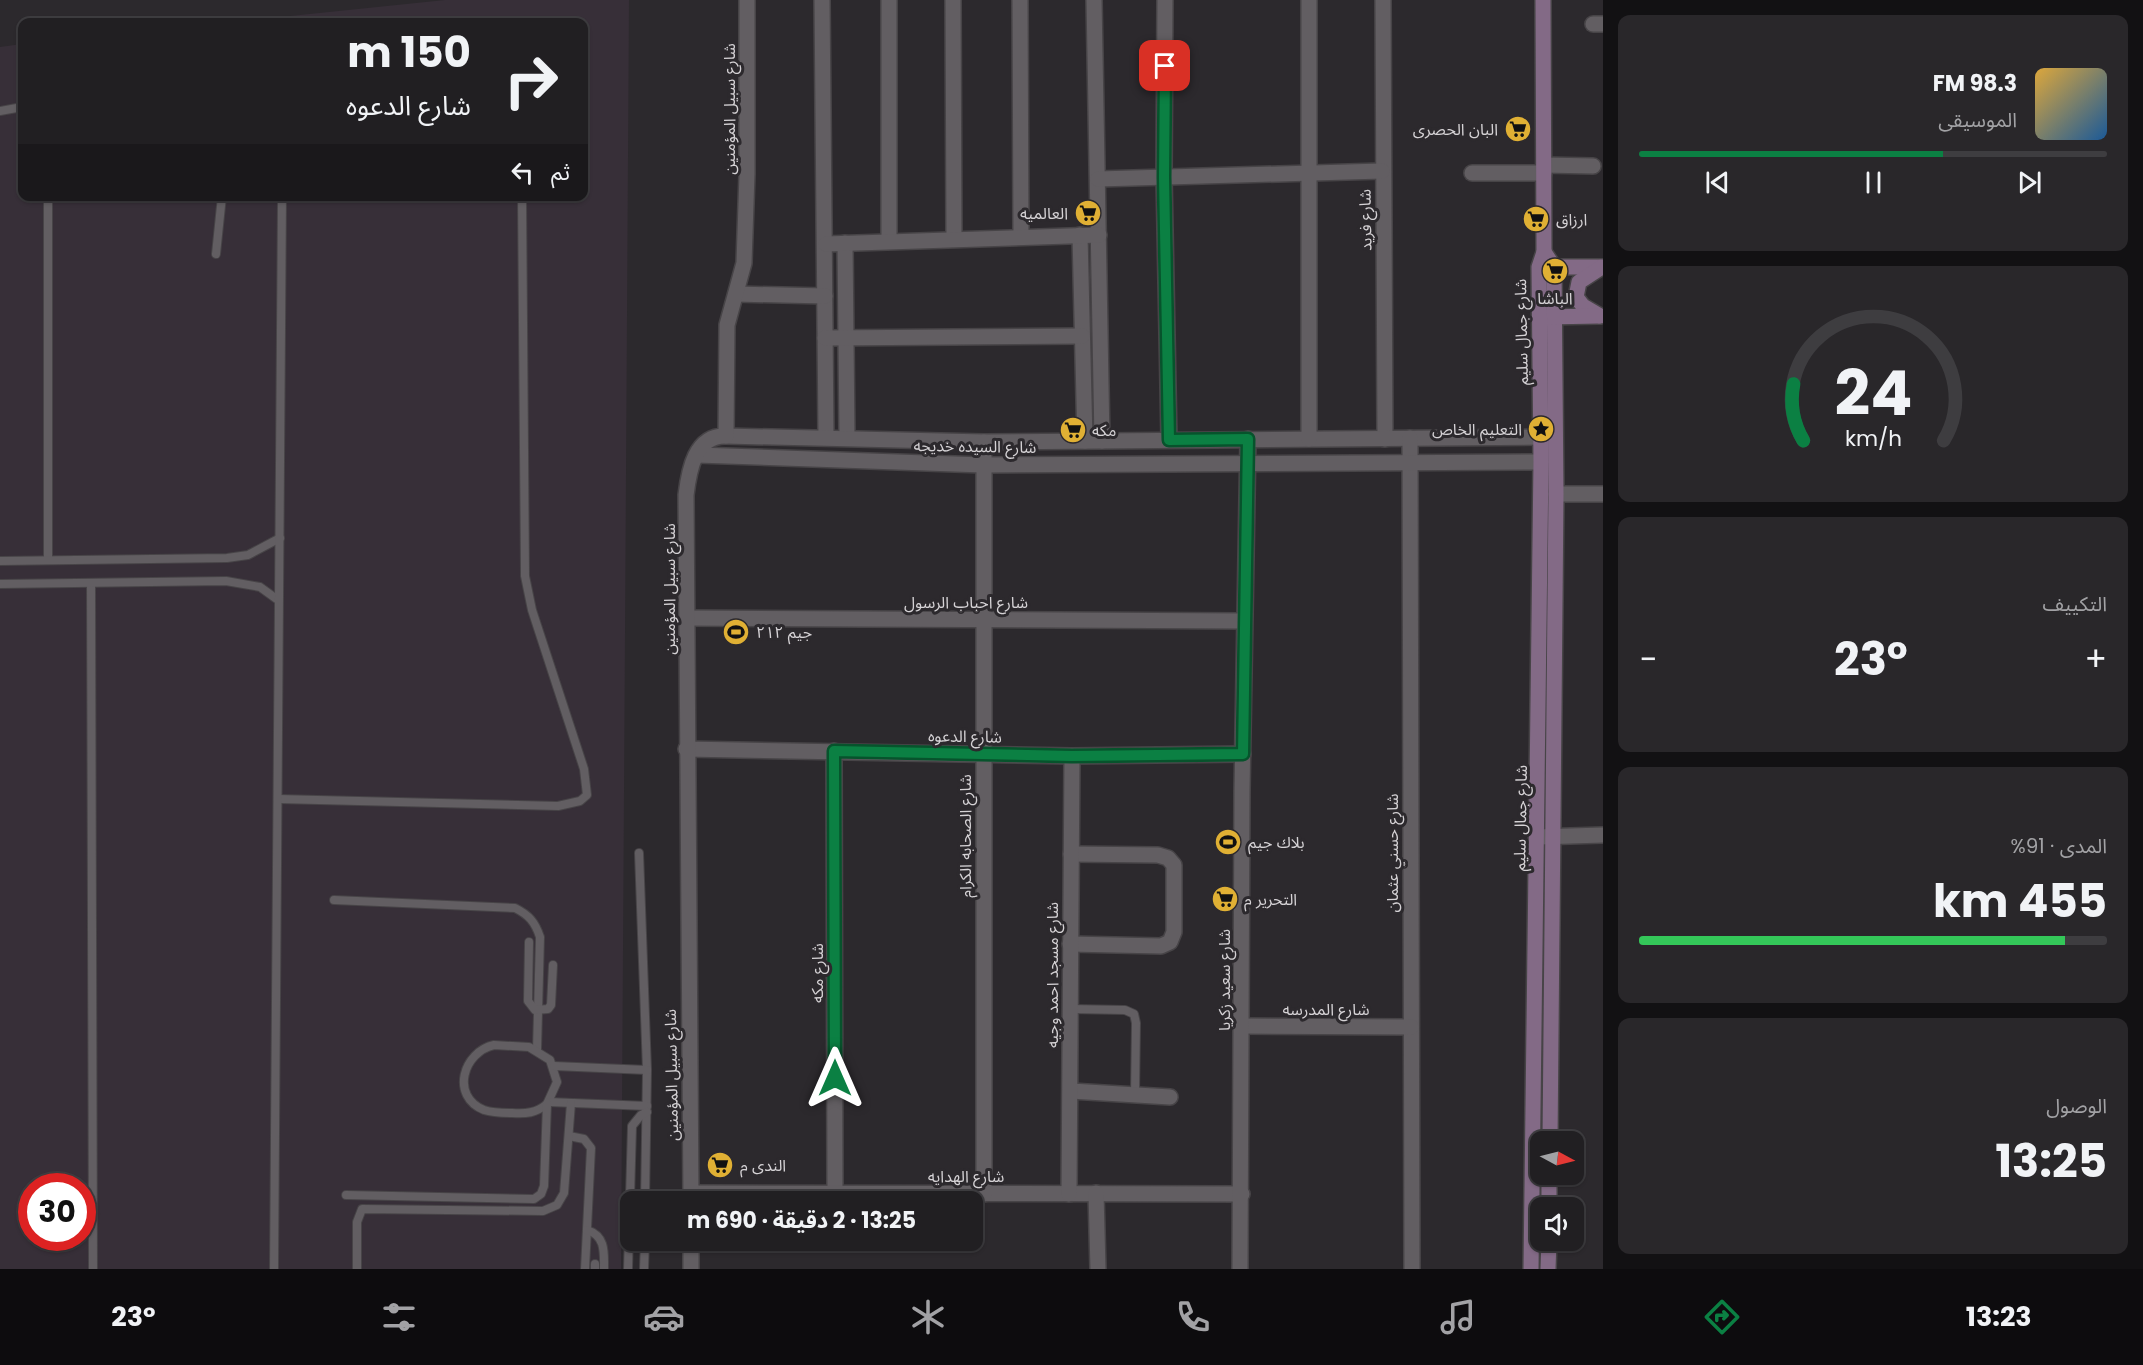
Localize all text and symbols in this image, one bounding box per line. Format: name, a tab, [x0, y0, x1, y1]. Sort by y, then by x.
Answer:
text: 150 m	[347, 23, 471, 82]
pin	[1139, 40, 1190, 91]
icon: right	[492, 42, 570, 120]
street label: شارع سبيل المؤمنين	[718, 43, 742, 175]
icon: arrive	[1148, 49, 1181, 82]
text: 98.3 FM	[1933, 68, 2017, 99]
text: شارع الدعوه	[346, 87, 471, 124]
text: الموسيقى	[1938, 106, 2017, 134]
supermarket icon: البان الحصرى	[1503, 114, 1533, 144]
place label: البان الحصرى	[1413, 118, 1498, 141]
icon: left	[506, 156, 539, 189]
text: ثم	[551, 157, 570, 188]
icon: previous	[1701, 166, 1734, 199]
icon: pause	[1857, 166, 1890, 199]
icon: next	[2013, 166, 2046, 199]
street label: شارع فريد	[1353, 189, 1379, 251]
supermarket icon: العالميه	[1073, 198, 1103, 228]
place label: العالميه	[1020, 202, 1068, 225]
supermarket icon: ارزاق	[1521, 204, 1551, 234]
place label: ارزاق	[1556, 208, 1587, 231]
supermarket icon: الباشا	[1540, 256, 1570, 286]
street label: شارع جمال سليم	[1509, 279, 1535, 385]
place label: الباشا	[1537, 287, 1573, 310]
text: 24	[1834, 349, 1912, 437]
place icon: التعليم الخاص	[1526, 414, 1556, 444]
supermarket icon: مكه	[1058, 415, 1088, 445]
place label: التعليم الخاص	[1432, 418, 1522, 442]
place label: مكه	[1092, 419, 1116, 442]
text: km/h	[1844, 423, 1902, 454]
street label: شارع السيده خديجه	[913, 434, 1037, 460]
street label: شارع سبيل المؤمنين	[658, 523, 682, 655]
text: التكييف	[2043, 590, 2107, 618]
street label: شارع احباب الرسول	[904, 591, 1028, 615]
sports icon: جيم ٢١٢	[721, 617, 751, 647]
place label: جيم ٢١٢	[756, 621, 812, 645]
text: 23°	[1834, 628, 1908, 691]
text: −	[1639, 636, 1657, 683]
text: +	[2084, 636, 2107, 683]
street label: شارع الدعوه	[928, 724, 1002, 750]
street label: شارع جمال سليم	[1508, 765, 1534, 871]
street label: شارع الصحابه الكرام	[954, 774, 978, 898]
street label: شارع حسني عثمان	[1381, 794, 1405, 912]
sports icon: بلاك جيم	[1213, 827, 1243, 857]
place label: بلاك جيم	[1248, 831, 1305, 855]
text: المدى · 91%	[2011, 832, 2107, 860]
text: 455 km	[1933, 870, 2107, 933]
supermarket icon: التحرير م	[1210, 884, 1240, 914]
place label: التحرير م	[1244, 888, 1297, 912]
street label: شارع مسجد احمد وجيه	[1041, 902, 1065, 1048]
street label: شارع سعيد زكريا	[1213, 929, 1237, 1031]
street label: شارع مكه	[806, 943, 830, 1003]
street label: شارع المدرسه	[1283, 998, 1369, 1022]
street label: شارع سبيل المؤمنين	[659, 1009, 685, 1141]
position arrow	[803, 1046, 867, 1110]
text: الوصول	[2046, 1092, 2107, 1120]
text: 13:25	[1995, 1130, 2107, 1193]
north arrow	[1530, 1131, 1584, 1185]
map controls	[1530, 1131, 1584, 1251]
supermarket icon: الندى م	[705, 1150, 735, 1180]
place label: الندى م	[740, 1154, 786, 1178]
street label: شارع الهدايه	[928, 1165, 1004, 1189]
speed limit sign: 30	[18, 1173, 96, 1251]
button: sound	[1530, 1197, 1584, 1251]
text: 13:25 · 2 دقيقة · 690 m	[687, 1205, 916, 1236]
icon: filters	[378, 1296, 420, 1338]
icon: car	[643, 1296, 685, 1338]
icon: climate	[907, 1296, 949, 1338]
icon: phone	[1172, 1296, 1214, 1338]
icon: music	[1437, 1296, 1479, 1338]
icon: directions	[1701, 1296, 1743, 1338]
text: 23°	[111, 1298, 156, 1335]
text: 13:23	[1966, 1298, 2032, 1335]

